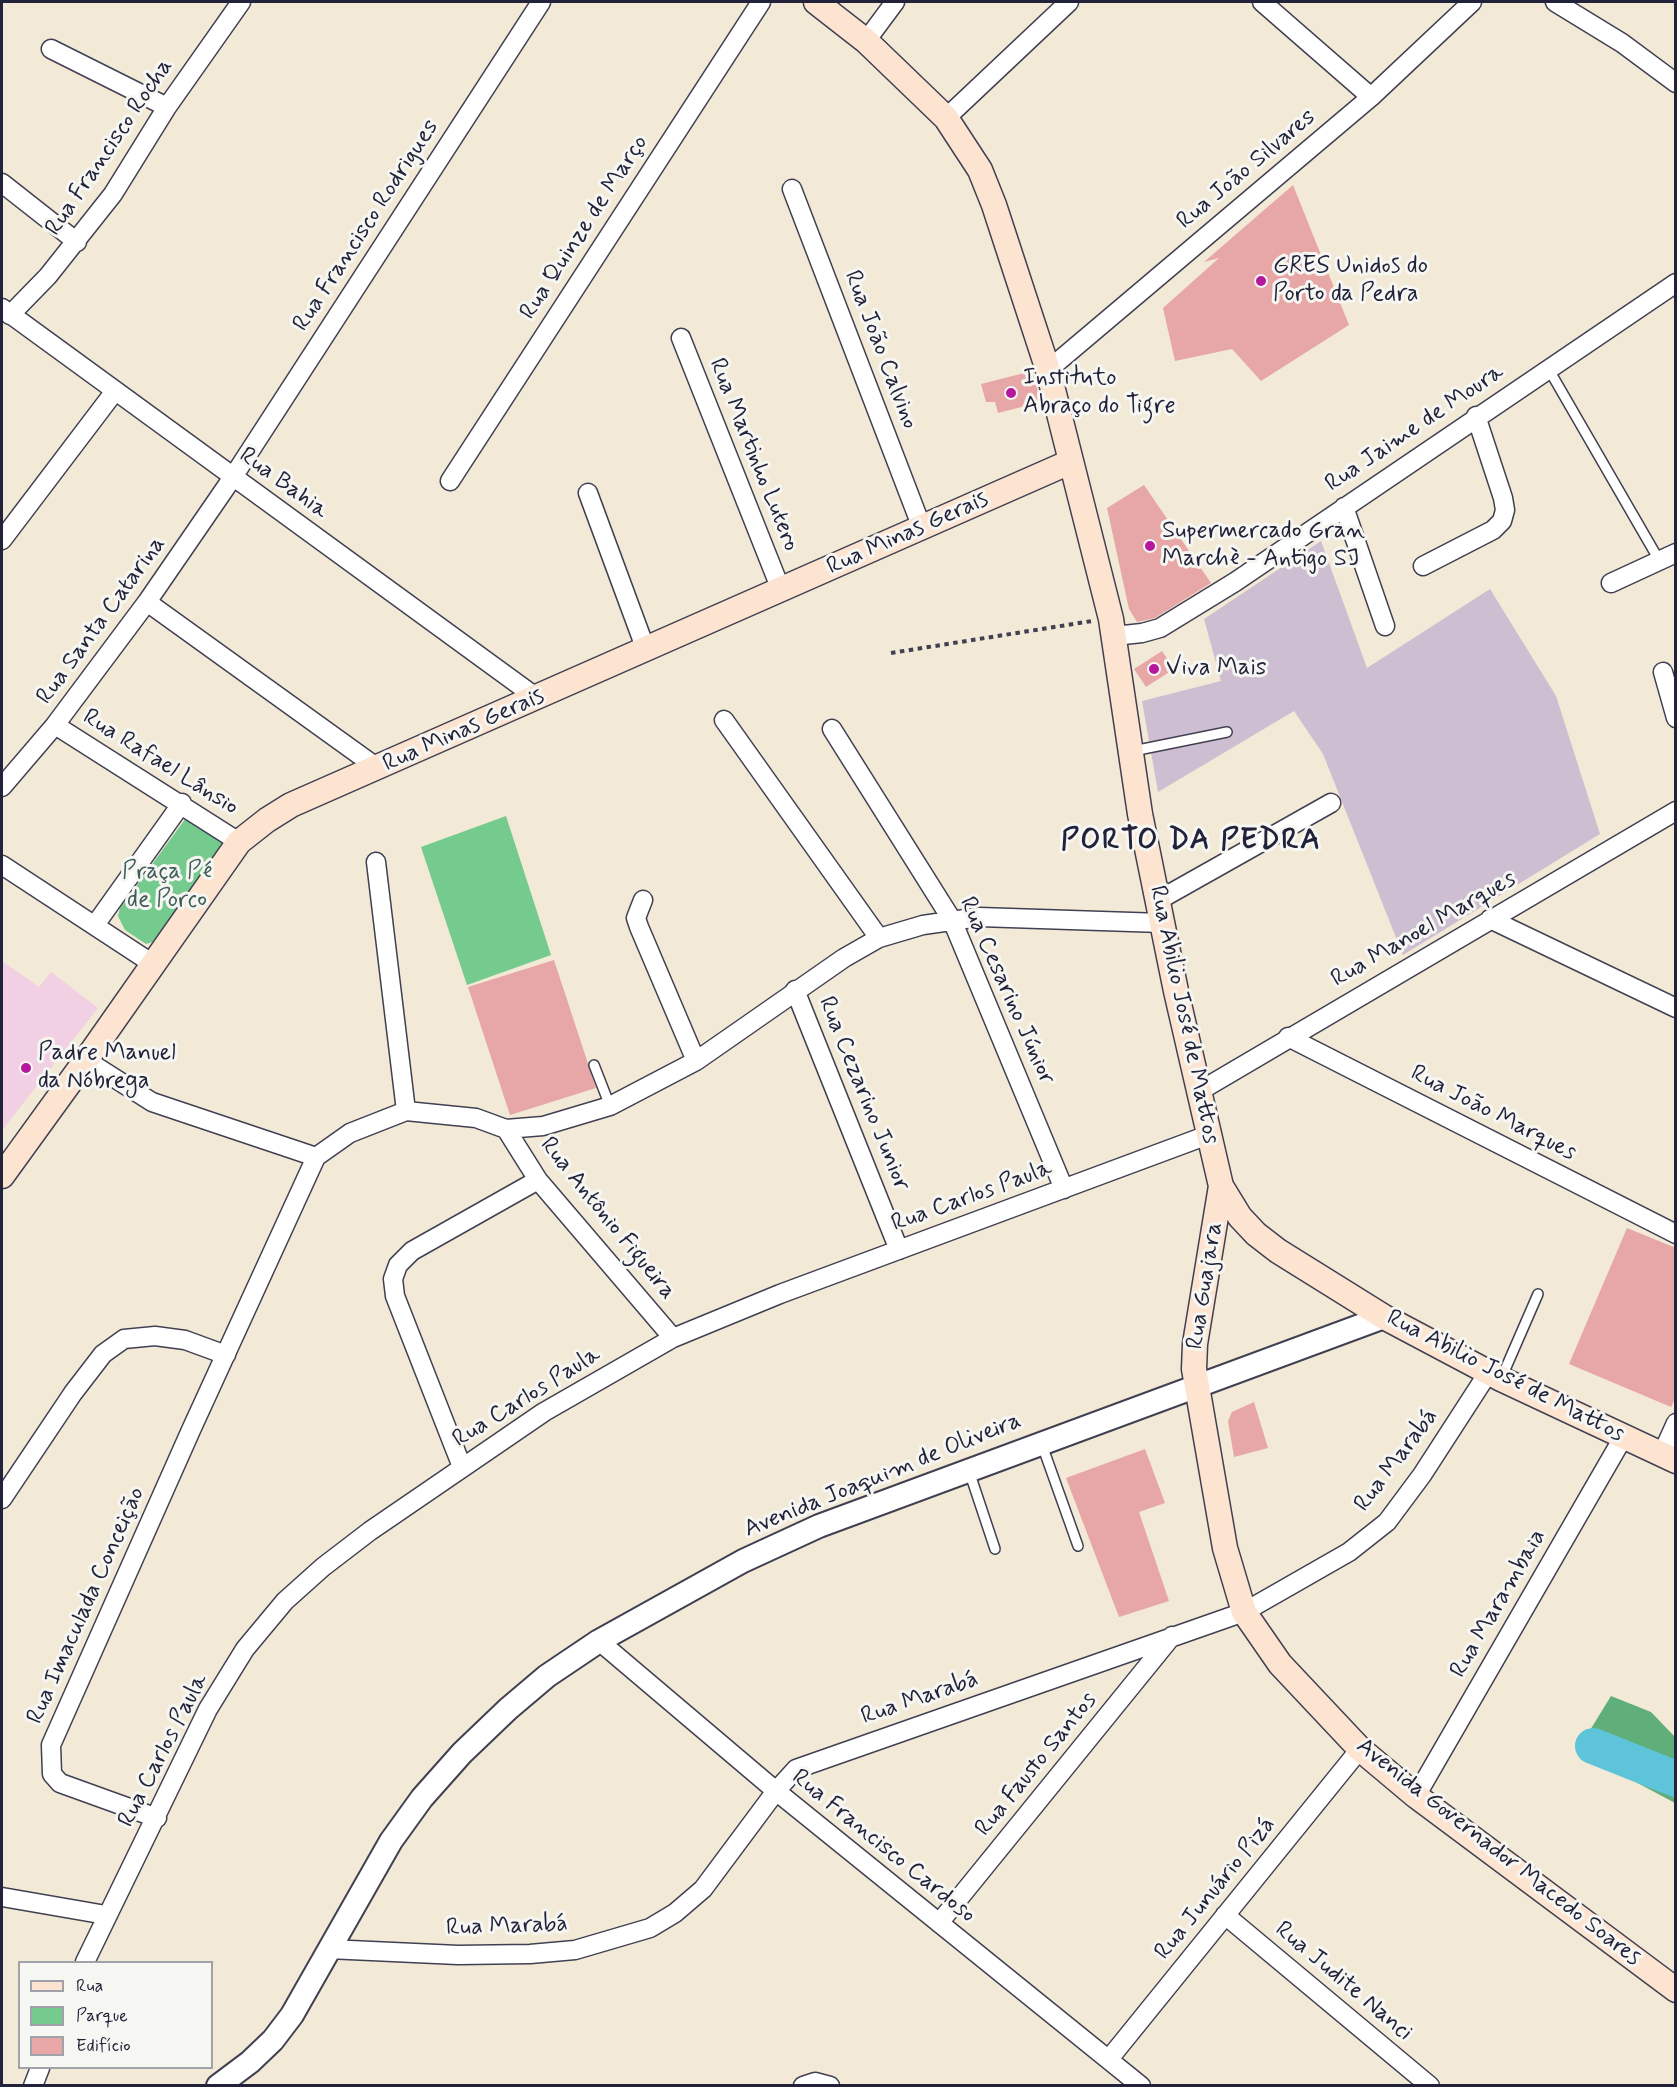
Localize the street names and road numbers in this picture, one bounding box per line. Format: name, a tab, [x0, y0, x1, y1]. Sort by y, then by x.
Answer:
street label: Rua Francisco Rocha	[40, 54, 180, 242]
street label: Rua João Silvares	[1172, 104, 1322, 236]
street label: Rua Francisco Rodrigues	[288, 115, 446, 337]
street label: Rua Quinze de Março	[515, 130, 655, 326]
street label: Rua João Calvino	[837, 267, 923, 433]
street label: Rua Martinho Lutero	[701, 354, 805, 556]
street label: Rua Jaime de Moura	[1320, 359, 1510, 499]
street label: Rua Bahia	[233, 442, 333, 526]
street label: Rua Minas Gerais	[823, 486, 993, 582]
street label: Rua Santa Catarina	[31, 531, 173, 711]
street label: Rua Minas Gerais	[379, 683, 549, 779]
street label: Rua Rafael Lânsio	[77, 704, 243, 822]
street label: Rua Manoel Marques	[1326, 865, 1522, 995]
street label: Rua Abilio José de Mattos	[1142, 883, 1224, 1147]
street label: Rua Cesarino Júnior	[952, 893, 1060, 1089]
street label: Rua Cezarino Junior	[811, 993, 915, 1195]
street label: Rua João Marques	[1405, 1060, 1581, 1168]
street label: Rua Antônio Figueira	[533, 1132, 681, 1306]
street label: Rua Carlos Paula	[888, 1155, 1056, 1239]
street label: Rua Guajara	[1182, 1220, 1230, 1352]
street label: Rua Abilio José de Mattos	[1381, 1304, 1629, 1450]
street label: Rua Carlos Paula	[448, 1341, 606, 1455]
street label: Rua Marabá	[1349, 1404, 1445, 1518]
street label: Avenida Joaquim de Oliveira	[740, 1407, 1026, 1545]
street label: Rua Imaculada Conceição	[22, 1483, 152, 1729]
street label: Rua Marambaia	[1445, 1525, 1553, 1683]
street label: Rua Marabá	[858, 1666, 982, 1732]
street label: Rua Carlos Paula	[113, 1669, 215, 1833]
street label: Rua Fausto Santos	[970, 1687, 1104, 1843]
street label: Avenida Governador Macedo Soares	[1350, 1733, 1646, 1973]
street label: Rua Francisco Cardoso	[785, 1764, 981, 1930]
street label: Rua Junuário Pizá	[1149, 1812, 1283, 1966]
street label: Rua Marabá	[446, 1910, 568, 1944]
street label: Rua Judite Nanci	[1268, 1916, 1418, 2048]

